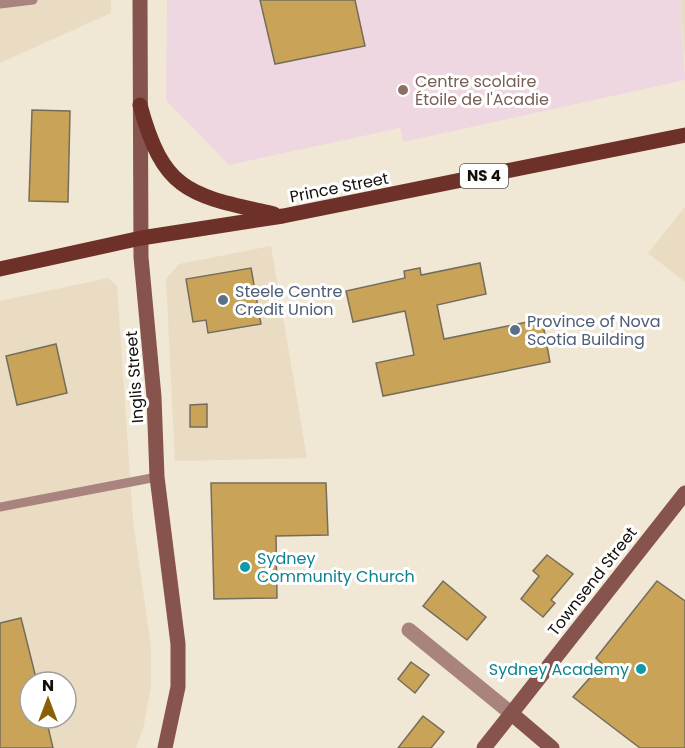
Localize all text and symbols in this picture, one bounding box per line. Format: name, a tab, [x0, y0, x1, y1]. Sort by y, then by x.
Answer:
place label: Centre scolaire Étoile de l'Acadie	[415, 70, 549, 111]
marker: Centre scolaire Étoile de l'Acadie	[396, 83, 410, 97]
road number: NS 4	[460, 164, 508, 188]
street label: Prince Street	[288, 167, 391, 208]
place label: Steele Centre Credit Union	[235, 280, 342, 321]
marker: Steele Centre Credit Union	[216, 293, 230, 307]
place label: Province of Nova Scotia Building	[527, 310, 661, 351]
marker: Province of Nova Scotia Building	[508, 323, 522, 337]
street label: Inglis Street	[120, 330, 149, 424]
street label: Townsend Street	[542, 522, 642, 641]
place label: Sydney Community Church	[257, 547, 415, 588]
marker: Sydney Community Church	[238, 560, 252, 574]
place label: Sydney Academy	[489, 658, 629, 681]
marker: Sydney Academy	[634, 662, 648, 676]
north arrow	[18, 670, 78, 730]
text: N	[42, 674, 54, 697]

